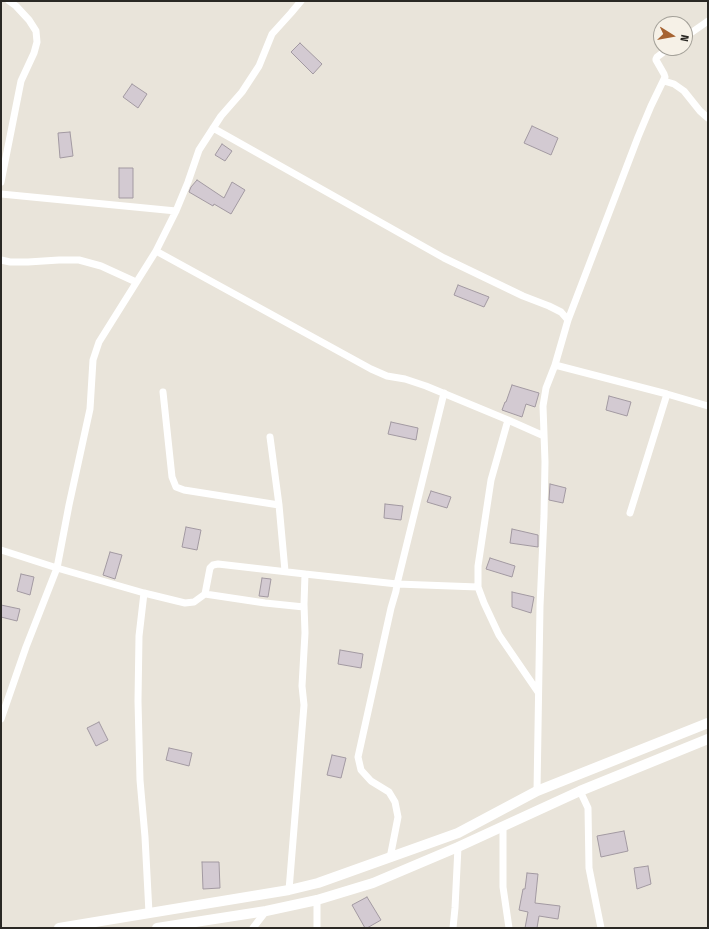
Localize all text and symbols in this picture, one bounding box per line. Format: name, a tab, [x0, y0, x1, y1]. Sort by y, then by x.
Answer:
north arrow	[653, 16, 693, 56]
text: N	[677, 34, 691, 43]

